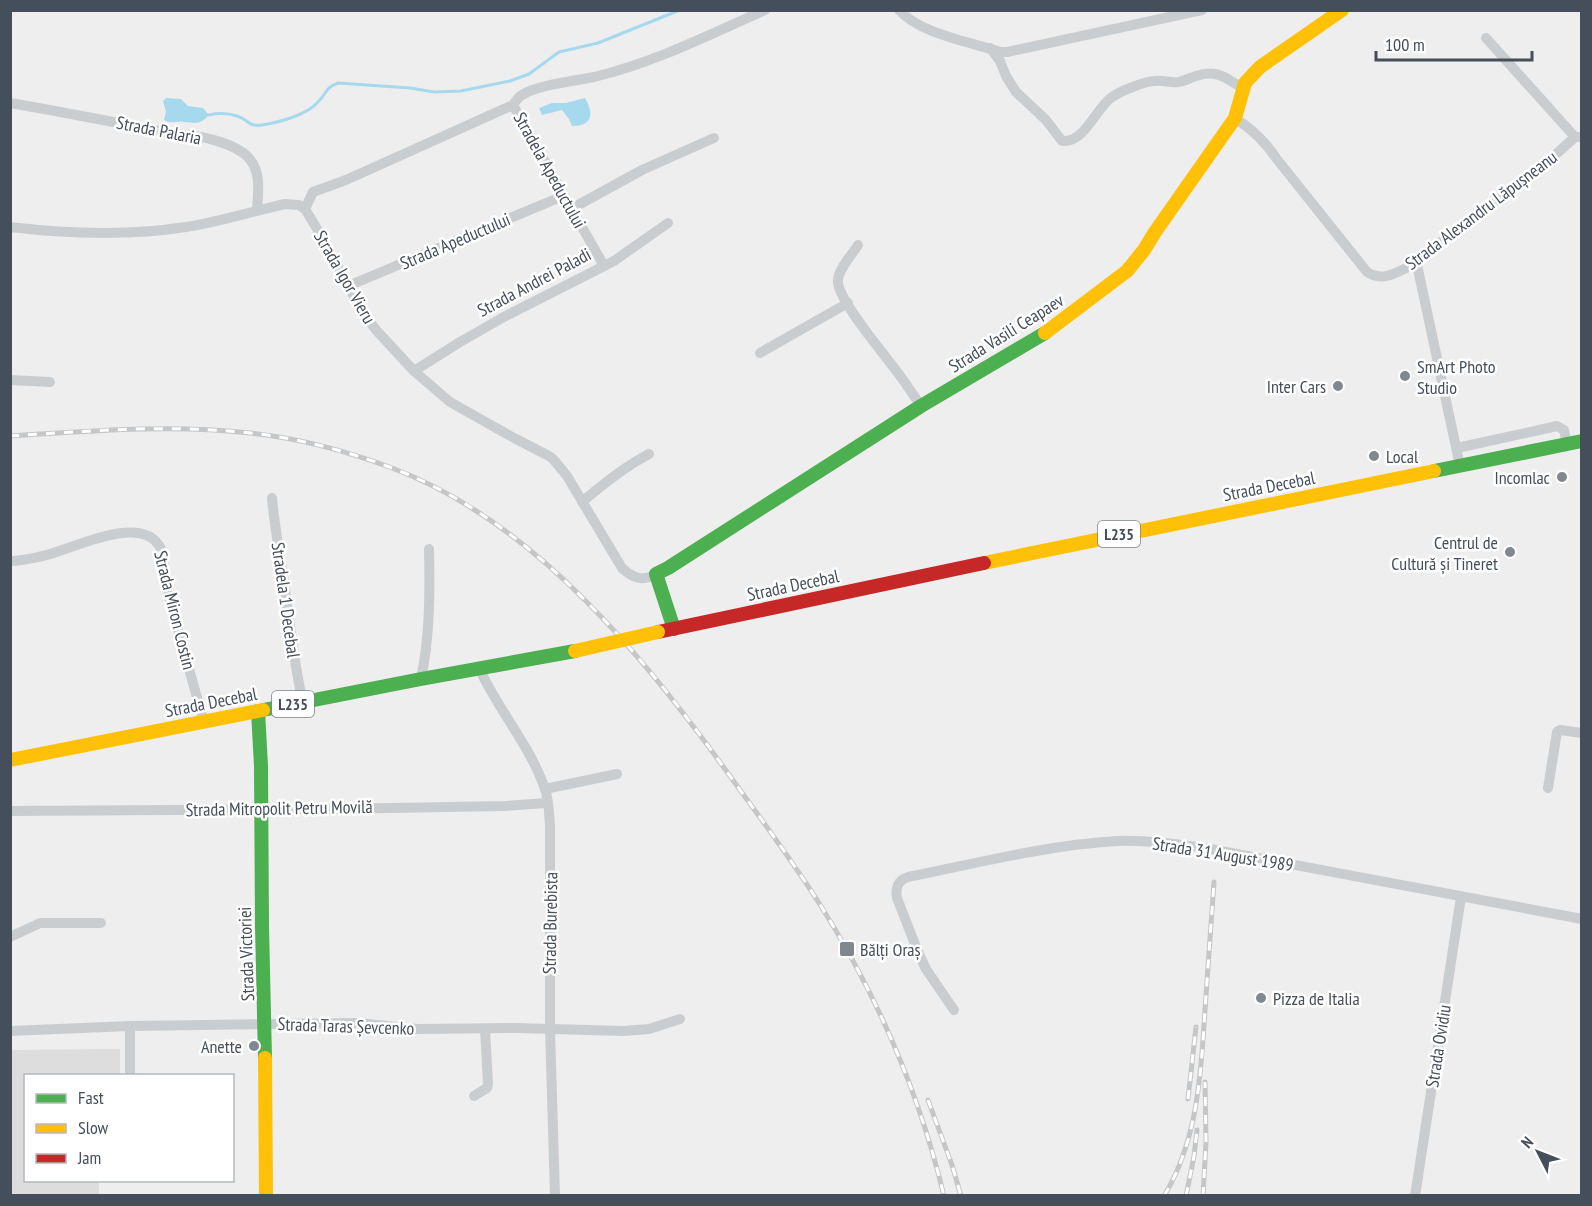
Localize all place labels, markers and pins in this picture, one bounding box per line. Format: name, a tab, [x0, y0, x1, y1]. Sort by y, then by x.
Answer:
place label: SmArt Photo Studio	[1417, 355, 1496, 399]
marker: SmArt Photo Studio	[1398, 369, 1412, 383]
place label: Inter Cars	[1267, 375, 1326, 398]
marker: Inter Cars	[1331, 379, 1345, 393]
place label: Local	[1386, 445, 1419, 468]
marker: Local	[1367, 449, 1381, 463]
place label: Incomlac	[1495, 466, 1551, 489]
marker: Incomlac	[1555, 470, 1569, 484]
place label: Centrul de Cultură și Tineret	[1391, 531, 1498, 575]
marker: Centrul de Cultură și Tineret	[1503, 545, 1517, 559]
place label: Bălți Oraș	[860, 938, 921, 961]
marker: Bălți Oraș	[838, 940, 856, 958]
place label: Pizza de Italia	[1273, 987, 1360, 1010]
marker: Pizza de Italia	[1254, 991, 1268, 1005]
place label: Anette	[201, 1035, 242, 1058]
marker: Anette	[247, 1039, 261, 1053]

